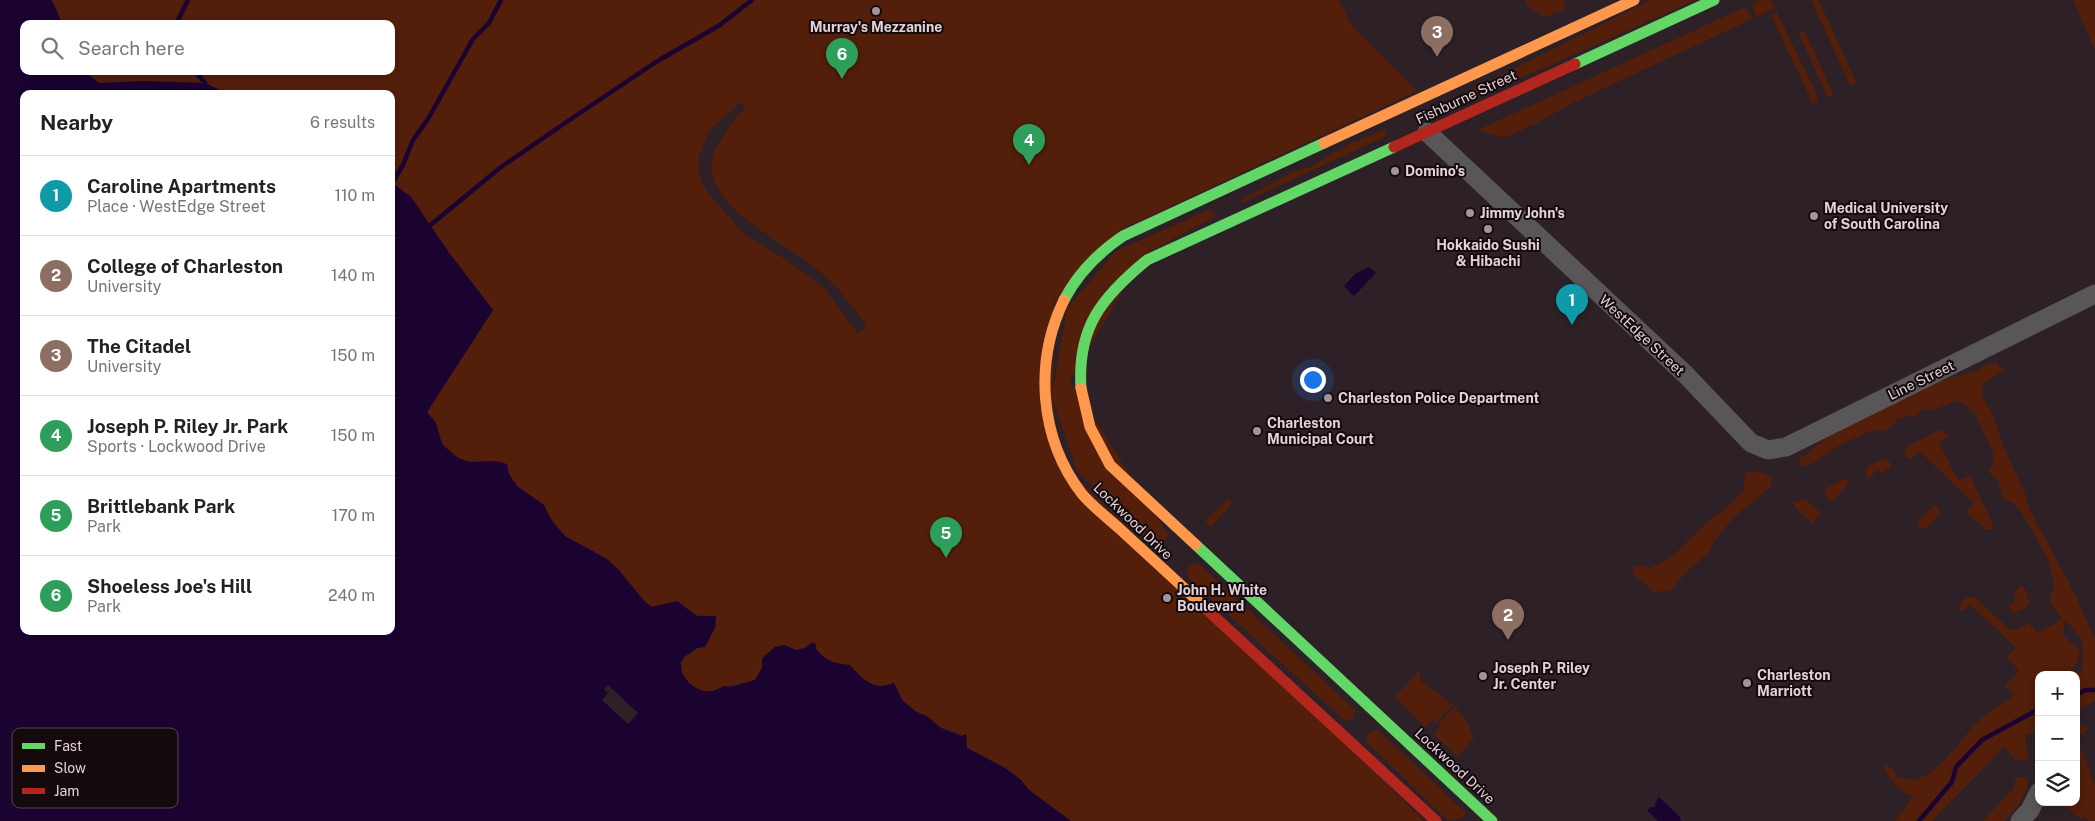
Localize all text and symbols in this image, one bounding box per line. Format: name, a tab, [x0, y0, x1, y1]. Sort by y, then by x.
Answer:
marker: Murray's Mezzanine	[870, 5, 882, 17]
pin: 3	[1421, 16, 1453, 57]
place label: Murray's Mezzanine	[810, 19, 942, 35]
search box	[20, 20, 395, 75]
icon: search	[38, 34, 66, 62]
text: Search here	[78, 37, 185, 59]
pin: 6	[826, 38, 858, 79]
street label: Fishburne Street	[1413, 67, 1519, 127]
text: Nearby	[40, 110, 113, 135]
text: 6 results	[310, 113, 375, 132]
pin: 4	[1013, 124, 1045, 165]
place label: Domino's	[1405, 163, 1465, 179]
marker: Domino's	[1389, 165, 1401, 177]
text: Caroline Apartments	[87, 175, 276, 197]
text: 1	[53, 186, 59, 205]
text: 110 m	[334, 186, 375, 205]
text: Place · WestEdge Street	[87, 197, 266, 216]
place label: Medical University of South Carolina	[1824, 200, 1948, 232]
place label: Jimmy John's	[1480, 205, 1565, 221]
marker: Jimmy John's	[1464, 207, 1476, 219]
marker: Medical University of South Carolina	[1808, 210, 1820, 222]
marker: Hokkaido Sushi & Hibachi	[1482, 223, 1494, 235]
place label: Hokkaido Sushi & Hibachi	[1436, 237, 1540, 269]
text: College of Charleston	[87, 255, 283, 277]
text: 2	[51, 266, 61, 285]
text: 140 m	[331, 266, 375, 285]
text: University	[87, 277, 161, 296]
pin: 1	[1556, 284, 1588, 325]
street label: WestEdge Street	[1596, 291, 1688, 379]
text: The Citadel	[87, 335, 191, 357]
text: 3	[51, 346, 61, 365]
text: 150 m	[331, 346, 375, 365]
text: University	[87, 357, 161, 376]
street label: Line Street	[1885, 357, 1957, 403]
your location	[1300, 367, 1326, 393]
place label: Charleston Police Department	[1338, 390, 1539, 406]
marker: Charleston Police Department	[1322, 392, 1334, 404]
text: Joseph P. Riley Jr. Park	[87, 415, 288, 437]
place label: Charleston Municipal Court	[1267, 415, 1374, 447]
marker: Charleston Municipal Court	[1251, 425, 1263, 437]
text: 4	[51, 426, 61, 445]
text: 150 m	[331, 426, 375, 445]
text: Sports · Lockwood Drive	[87, 437, 266, 456]
street label: Lockwood Drive	[1090, 479, 1176, 563]
text: Brittlebank Park	[87, 495, 235, 517]
text: 5	[51, 506, 61, 525]
text: 170 m	[332, 506, 375, 525]
text: Park	[87, 517, 121, 536]
pin: 5	[930, 517, 962, 558]
text: Shoeless Joe's Hill	[87, 575, 252, 597]
place label: John H. White Boulevard	[1177, 582, 1267, 614]
text: 6	[51, 586, 61, 605]
text: 240 m	[328, 586, 375, 605]
marker: John H. White Boulevard	[1161, 592, 1173, 604]
text: Park	[87, 597, 121, 616]
pin: 2	[1492, 599, 1524, 640]
place label: Joseph P. Riley Jr. Center	[1493, 660, 1590, 692]
place label: Charleston Marriott	[1757, 667, 1831, 699]
marker: Joseph P. Riley Jr. Center	[1477, 670, 1489, 682]
map controls	[2035, 671, 2080, 806]
button: +	[2035, 671, 2080, 716]
marker: Charleston Marriott	[1741, 677, 1753, 689]
button: −	[2035, 716, 2080, 761]
street label: Lockwood Drive	[1412, 725, 1498, 807]
legend	[12, 728, 178, 808]
text: Fast	[54, 738, 82, 754]
text: Slow	[54, 760, 86, 776]
button: layers	[2035, 761, 2080, 806]
text: Jam	[54, 783, 79, 799]

